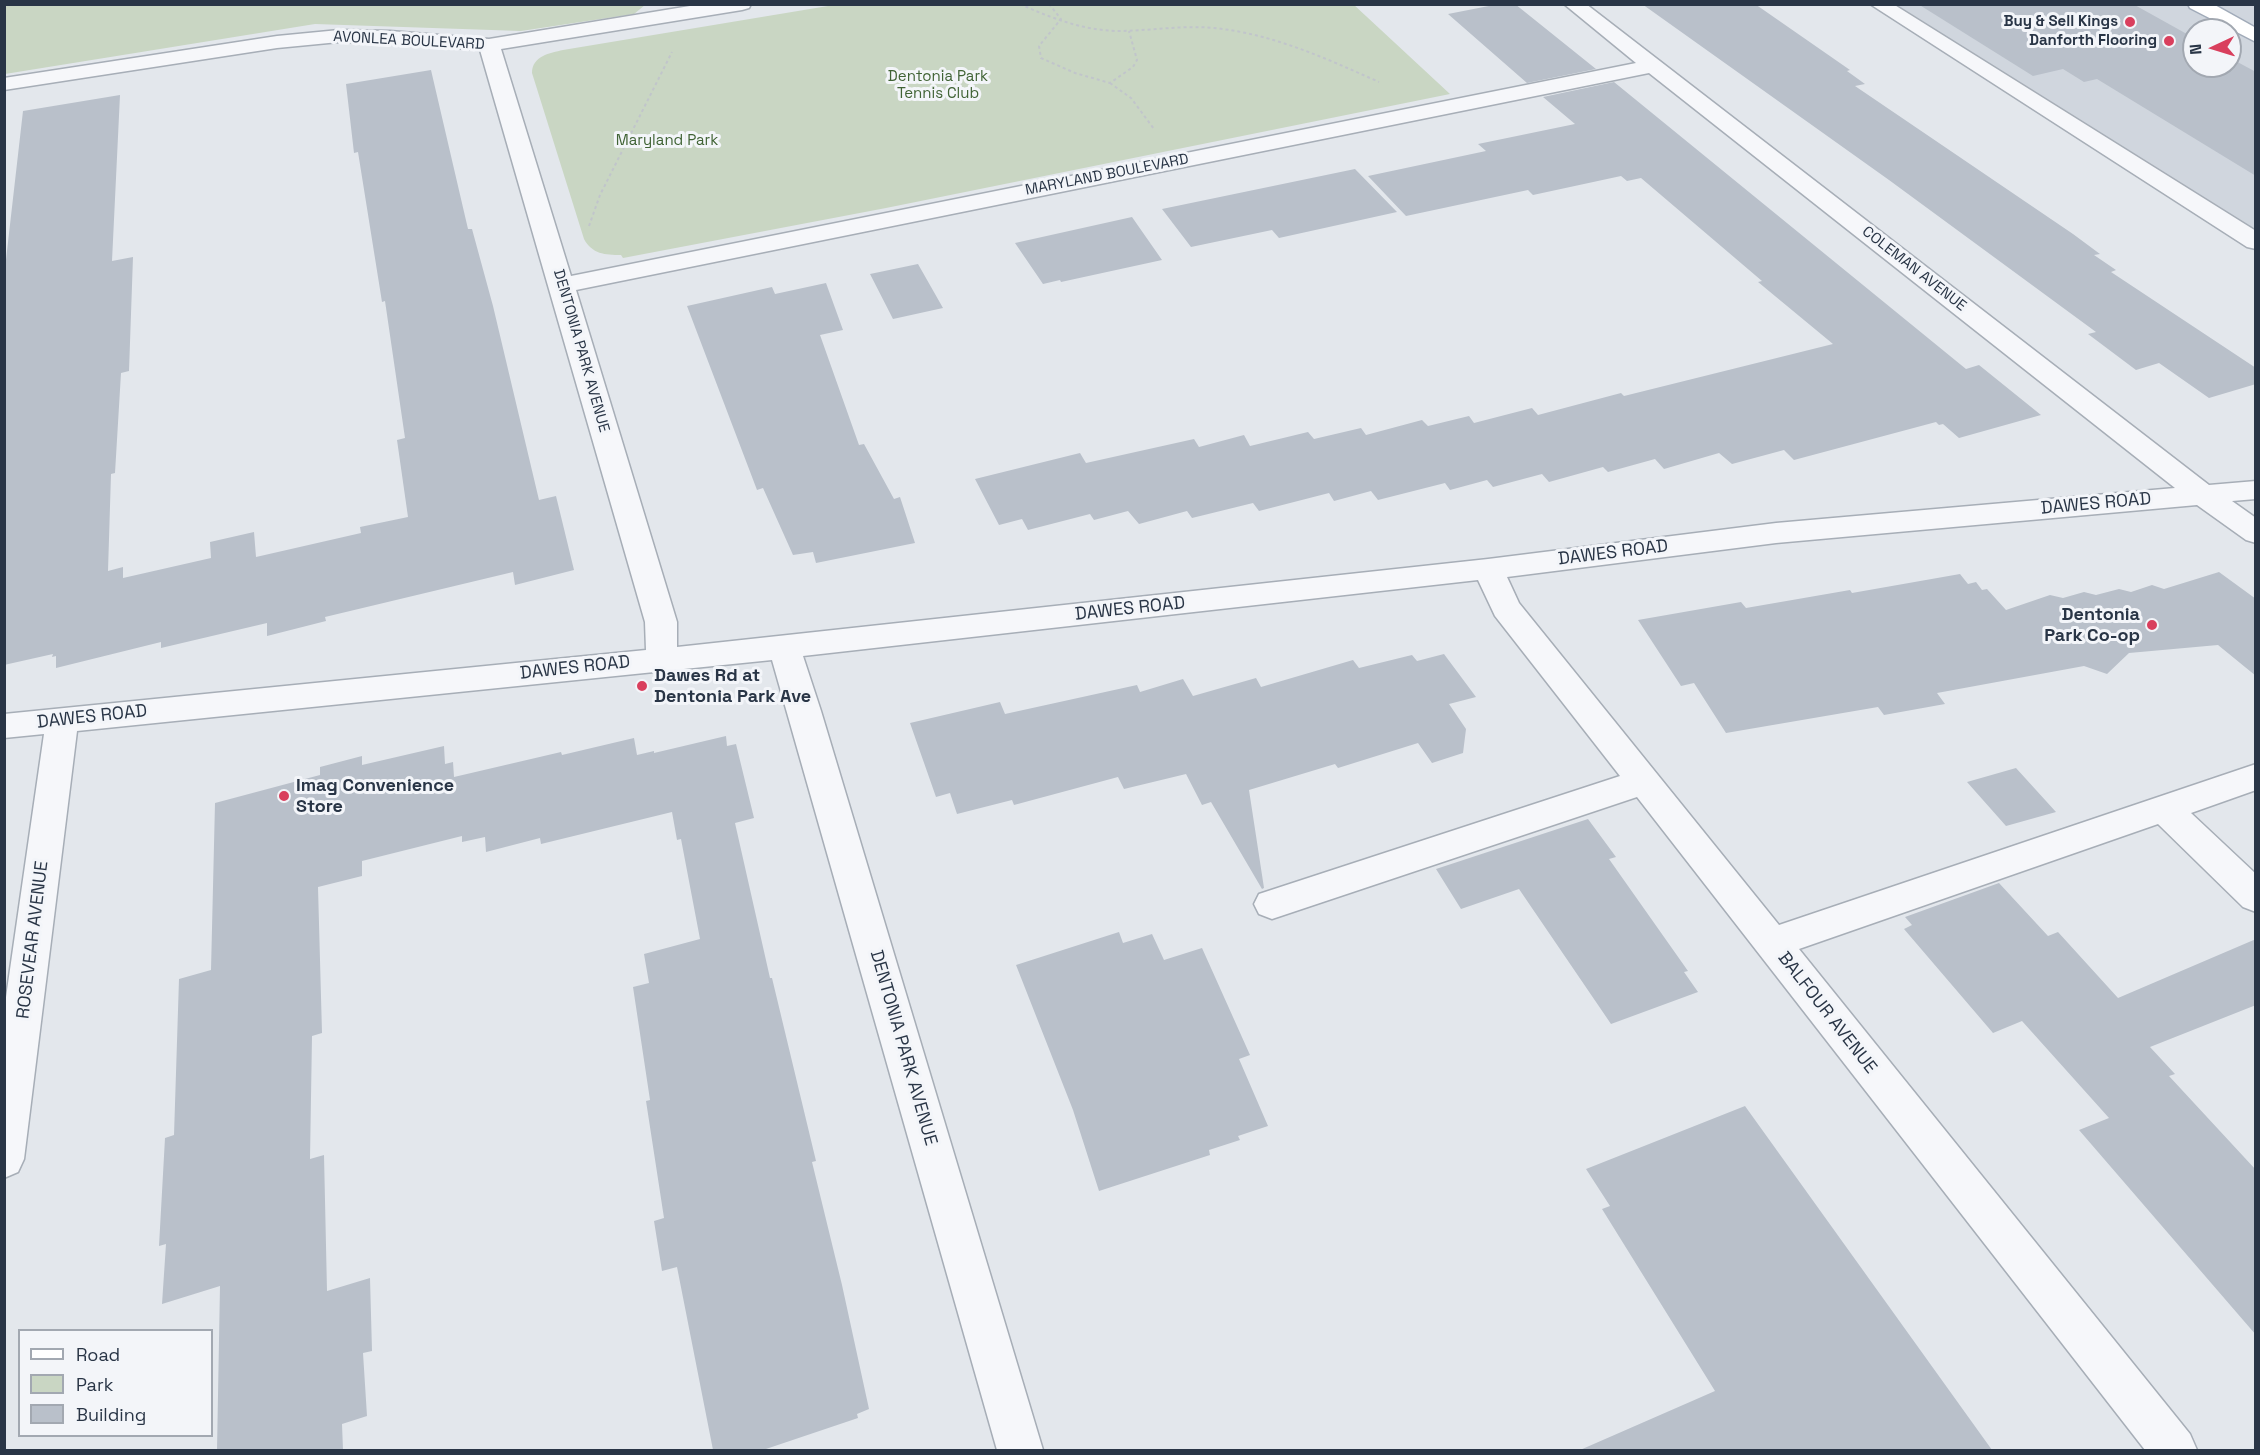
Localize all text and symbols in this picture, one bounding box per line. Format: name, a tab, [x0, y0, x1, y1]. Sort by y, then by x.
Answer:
place label: Buy & Sell Kings	[2003, 13, 2118, 31]
marker: Buy & Sell Kings	[2123, 15, 2137, 29]
north arrow	[2182, 18, 2242, 78]
street label: AVONLEA BOULEVARD	[333, 28, 485, 54]
place label: Danforth Flooring	[2029, 32, 2157, 50]
marker: Danforth Flooring	[2162, 34, 2176, 48]
text: N	[2185, 43, 2206, 55]
park label: Dentonia Park Tennis Club	[888, 68, 988, 103]
park label: Maryland Park	[616, 132, 718, 150]
street label: MARYLAND BOULEVARD	[1024, 150, 1190, 200]
street label: COLEMAN AVENUE	[1858, 223, 1970, 315]
street label: DENTONIA PARK AVENUE	[549, 268, 613, 434]
street label: DAWES ROAD	[2040, 488, 2152, 520]
street label: DAWES ROAD	[1557, 536, 1669, 570]
street label: DAWES ROAD	[1074, 592, 1186, 626]
place label: Dentonia Park Co-op	[2044, 604, 2140, 646]
marker: Dentonia Park Co-op	[2145, 618, 2159, 632]
street label: DAWES ROAD	[519, 651, 631, 685]
place label: Dawes Rd at Dentonia Park Ave	[654, 665, 811, 708]
marker: Dawes Rd at Dentonia Park Ave	[635, 679, 649, 693]
street label: DAWES ROAD	[36, 700, 148, 734]
place label: Imag Convenience Store	[296, 775, 454, 818]
marker: Imag Convenience Store	[277, 789, 291, 803]
street label: ROSEVEAR AVENUE	[13, 860, 53, 1020]
street label: DENTONIA PARK AVENUE	[865, 948, 941, 1148]
street label: BALFOUR AVENUE	[1773, 948, 1881, 1078]
legend	[18, 1329, 213, 1437]
text: Road	[76, 1343, 120, 1366]
text: Park	[76, 1373, 113, 1396]
text: Building	[76, 1403, 146, 1426]

